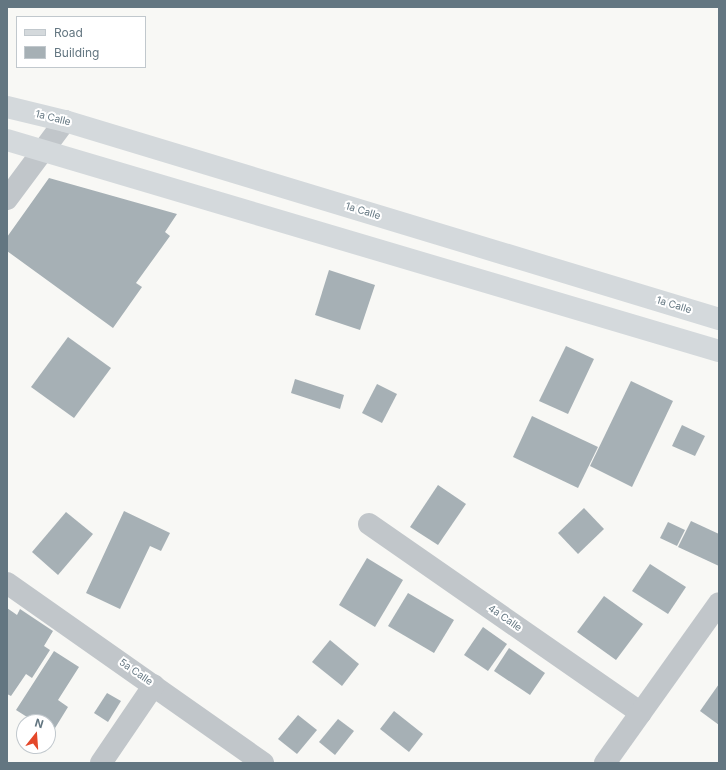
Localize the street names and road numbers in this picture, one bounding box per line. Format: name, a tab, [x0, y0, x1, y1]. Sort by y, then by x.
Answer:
street label: 1a Calle	[34, 108, 72, 128]
street label: 1a Calle	[344, 200, 382, 222]
street label: 1a Calle	[655, 294, 693, 316]
street label: 4a Calle	[486, 602, 524, 634]
street label: 5a Calle	[117, 656, 155, 688]

